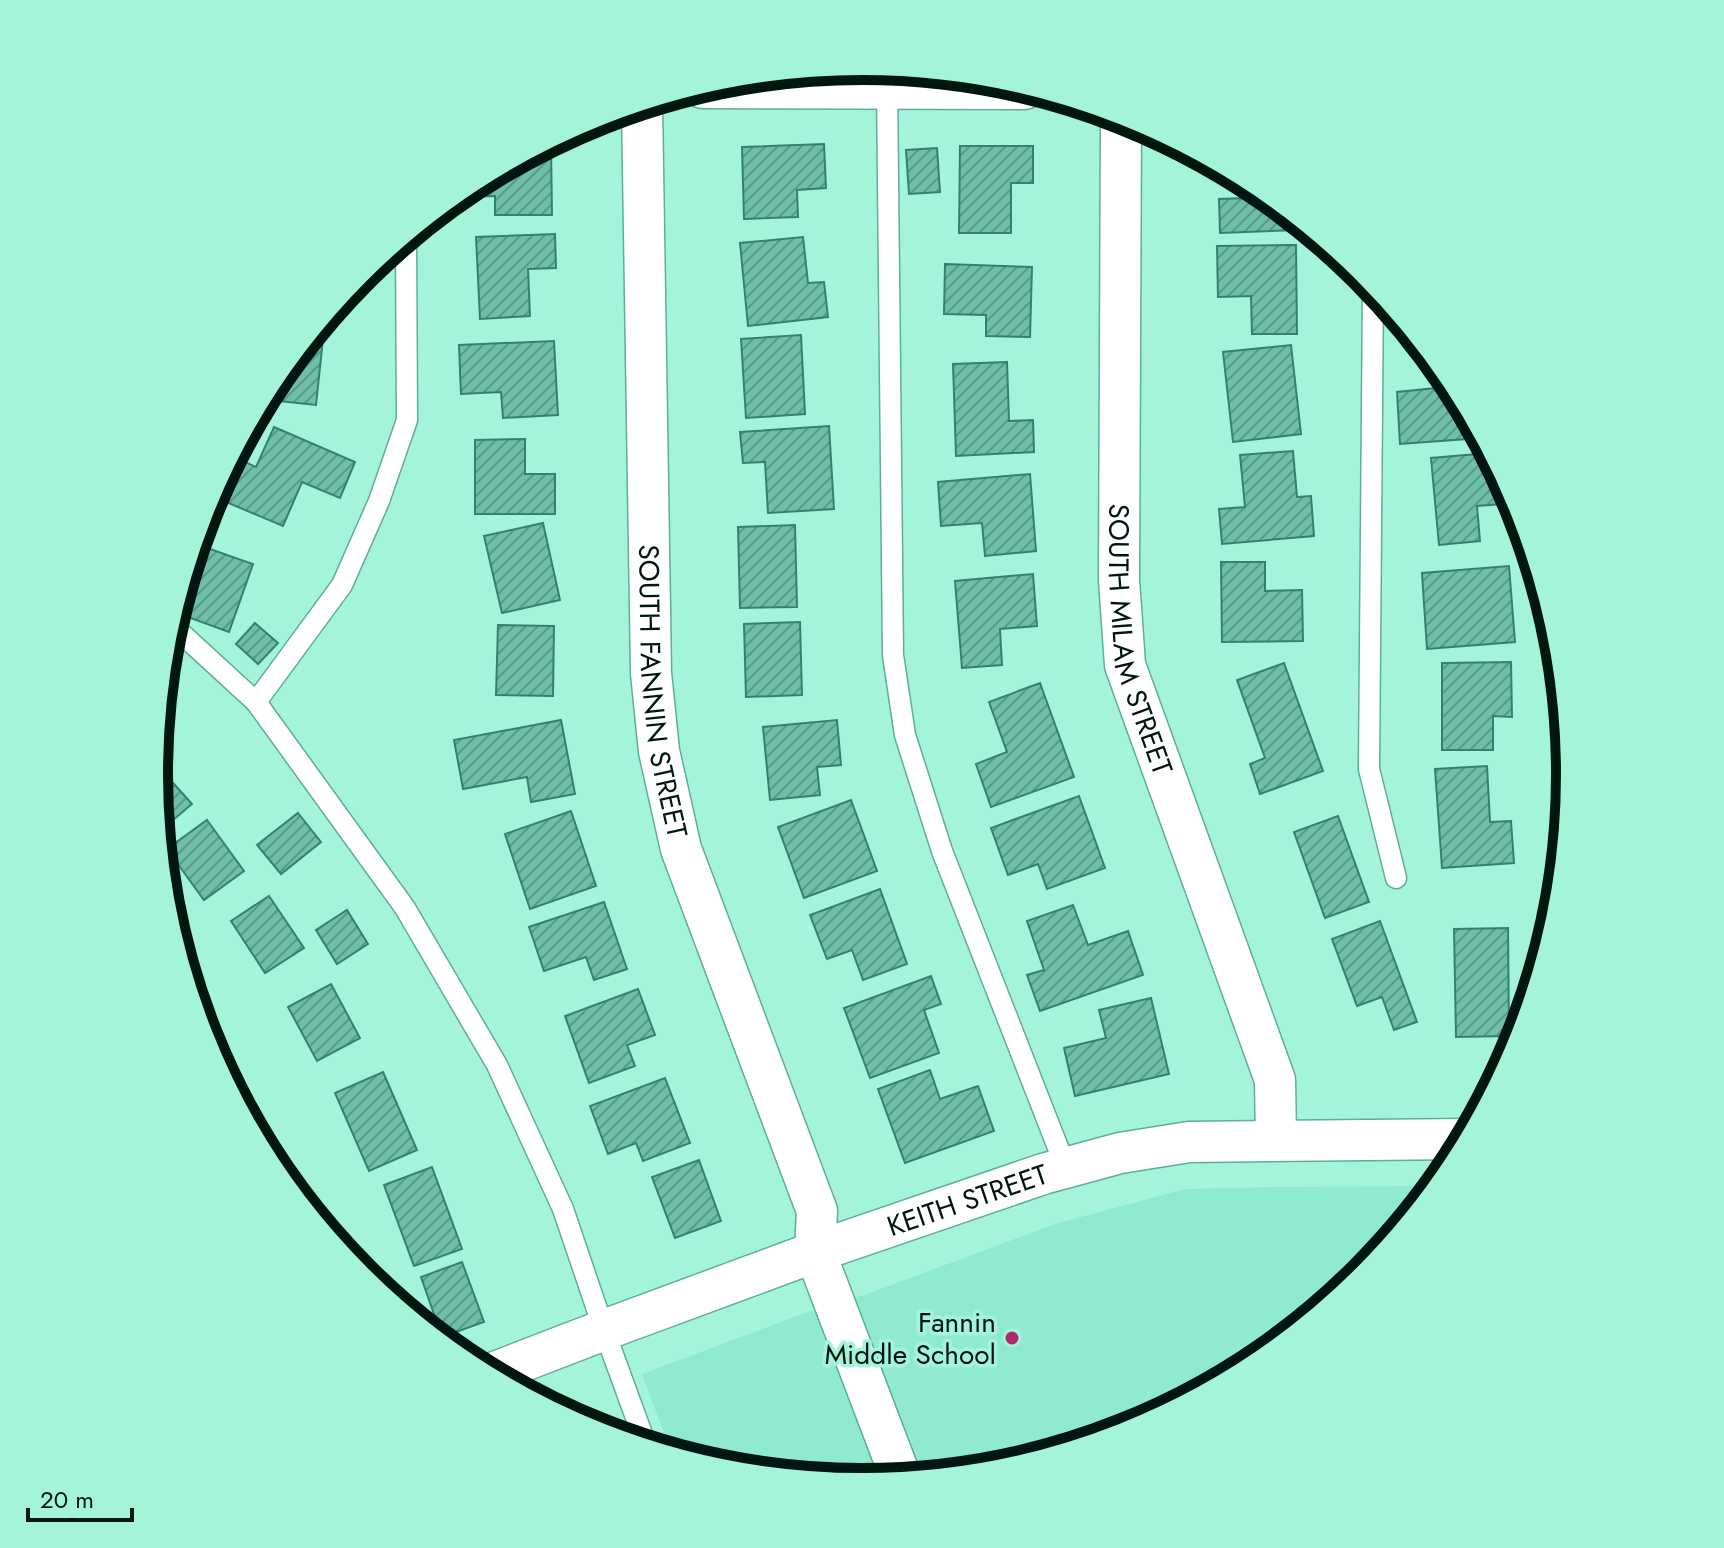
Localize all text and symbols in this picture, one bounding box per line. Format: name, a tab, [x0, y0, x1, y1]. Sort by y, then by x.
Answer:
street label: SOUTH MILAM STREET	[1098, 503, 1183, 780]
street label: SOUTH FANNIN STREET	[628, 544, 698, 842]
street label: KEITH STREET	[881, 1153, 1053, 1246]
place label: Fannin Middle School	[824, 1302, 996, 1375]
marker: Fannin Middle School	[1003, 1329, 1021, 1347]
scale bar	[28, 1472, 132, 1522]
text: 20 m	[40, 1482, 94, 1517]

